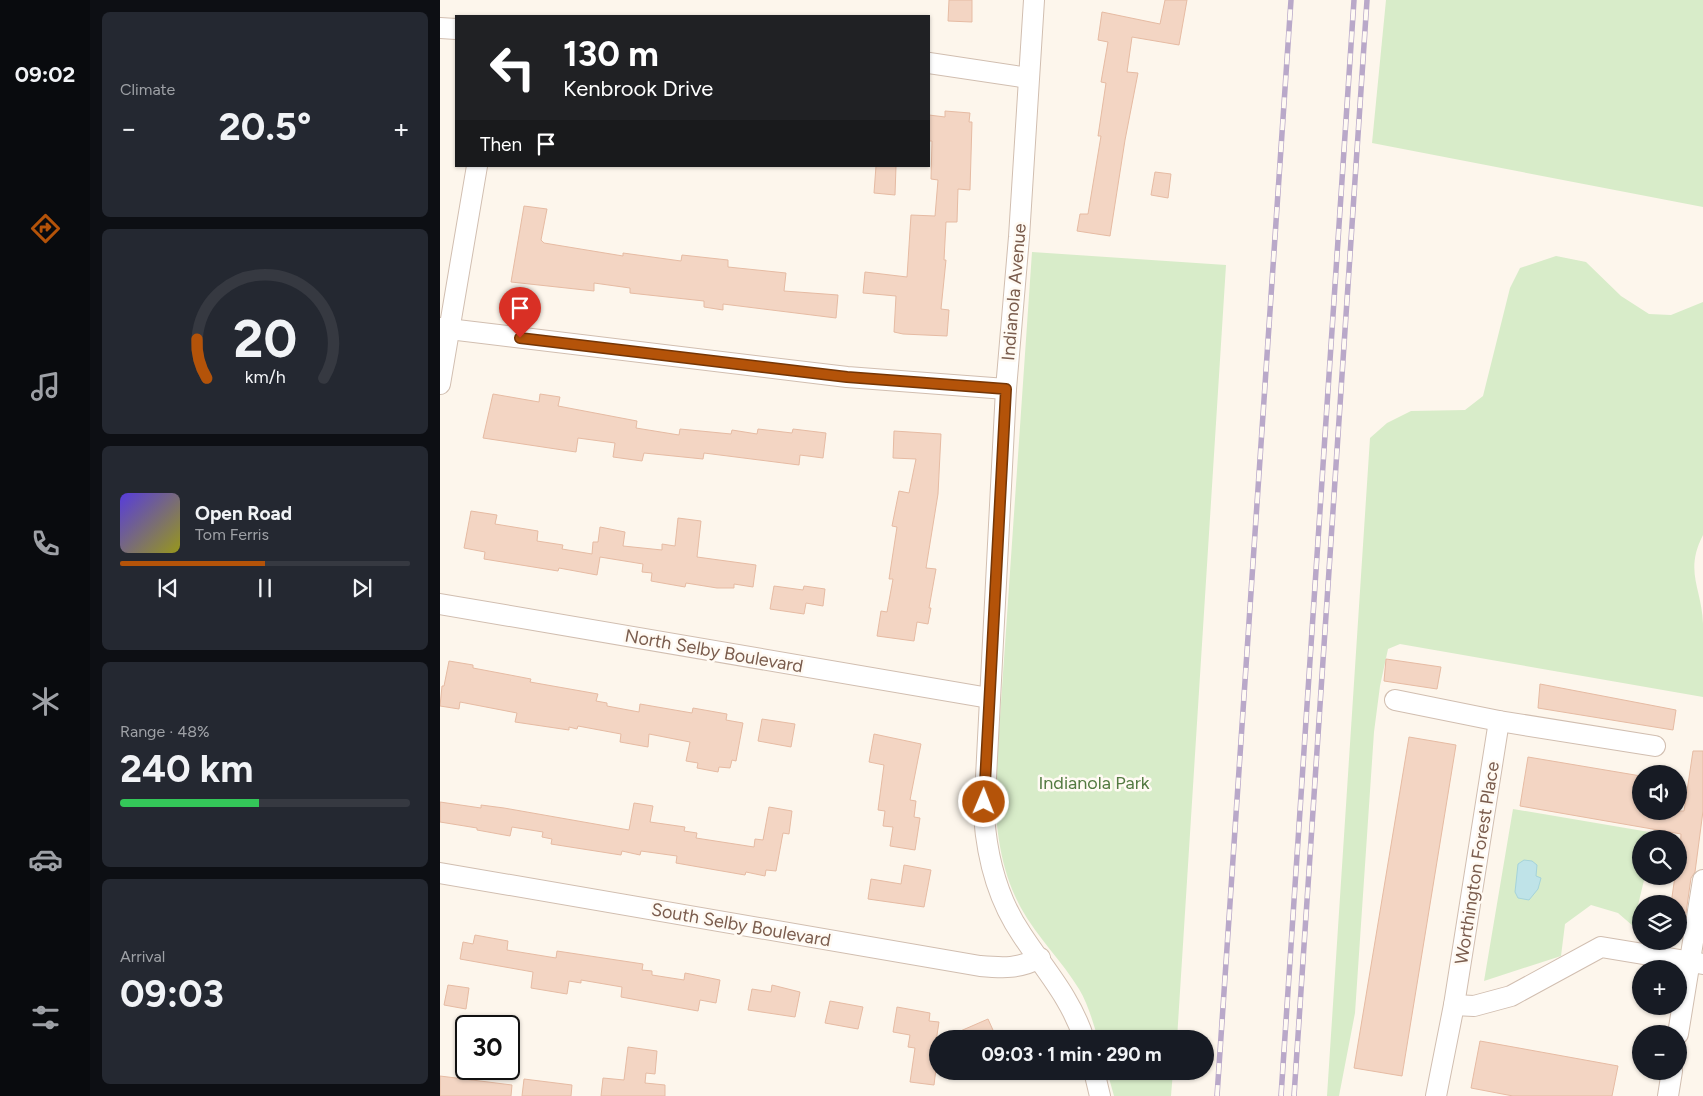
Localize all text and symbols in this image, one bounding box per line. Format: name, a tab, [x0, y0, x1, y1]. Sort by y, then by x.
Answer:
text: 130 m	[563, 33, 659, 75]
icon: left	[480, 35, 545, 100]
text: 09:02	[15, 61, 75, 88]
text: Kenbrook Drive	[563, 75, 713, 102]
text: Climate	[120, 80, 175, 99]
text: 20.5°	[219, 104, 311, 150]
text: −	[120, 111, 137, 145]
text: +	[393, 111, 410, 145]
icon: arrive	[532, 130, 560, 158]
text: Then	[480, 133, 522, 156]
icon: directions	[28, 211, 63, 246]
street label: Indianola Avenue	[997, 222, 1031, 362]
pin	[499, 287, 541, 338]
icon: arrive	[506, 294, 534, 322]
text: 20	[233, 308, 297, 370]
text: km/h	[245, 366, 285, 387]
icon: music	[28, 369, 63, 404]
text: Open Road	[195, 502, 292, 525]
text: Tom Ferris	[195, 525, 269, 544]
icon: phone	[28, 526, 63, 561]
icon: previous	[154, 574, 182, 602]
icon: pause	[251, 574, 279, 602]
icon: next	[348, 574, 376, 602]
street label: North Selby Boulevard	[623, 624, 805, 678]
icon: climate	[28, 684, 63, 719]
text: Range · 48%	[120, 722, 210, 741]
text: 240 km	[120, 746, 253, 792]
street label: Worthington Forest Place	[1450, 760, 1504, 966]
map controls	[1632, 765, 1687, 1080]
button: sound	[1632, 765, 1687, 820]
park label: Indianola Park	[1038, 772, 1150, 794]
position arrow	[957, 775, 1009, 827]
button: search	[1632, 830, 1687, 885]
icon: car	[28, 842, 63, 877]
button: layers	[1632, 895, 1687, 950]
street label: South Selby Boulevard	[650, 898, 832, 952]
text: Arrival	[120, 947, 165, 966]
button: +	[1632, 960, 1687, 1015]
text: 09:03	[120, 971, 224, 1017]
icon: filters	[28, 1000, 63, 1035]
speed limit sign: 30	[455, 1015, 520, 1080]
button: −	[1632, 1025, 1687, 1080]
text: 09:03 · 1 min · 290 m	[981, 1043, 1162, 1066]

